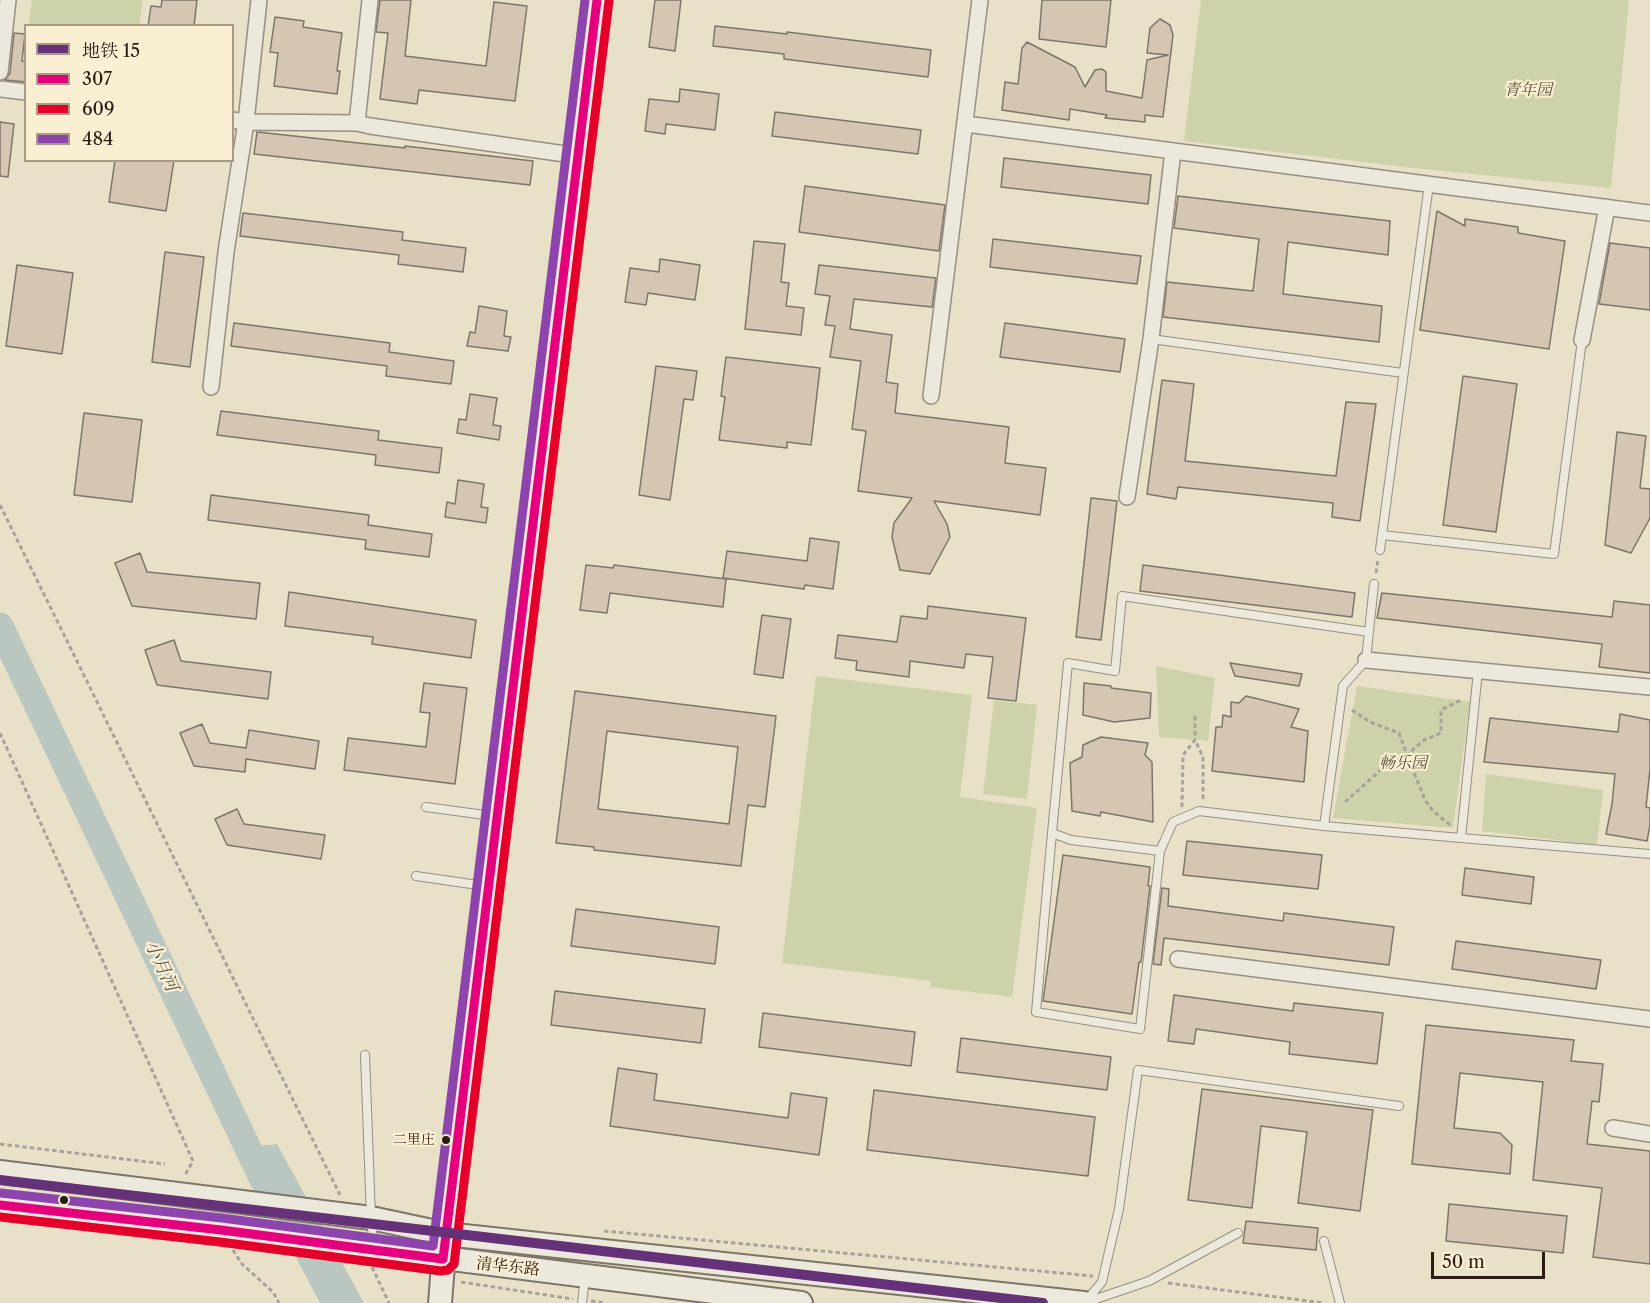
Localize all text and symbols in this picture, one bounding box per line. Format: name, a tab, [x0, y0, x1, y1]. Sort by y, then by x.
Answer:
legend	[24, 24, 234, 162]
text: 地铁 15	[82, 40, 140, 62]
text: 307	[82, 68, 112, 90]
park label: 青年园	[1504, 80, 1552, 100]
text: 609	[82, 98, 115, 120]
text: 484	[82, 128, 113, 150]
park label: 畅乐园	[1379, 753, 1427, 773]
water label: 小月河	[140, 937, 182, 995]
place label: 二里庄	[393, 1132, 435, 1148]
marker: 二里庄	[440, 1134, 452, 1146]
unlabelled marker	[58, 1194, 70, 1206]
scale bar	[1434, 1240, 1548, 1278]
text: 50 m	[1442, 1251, 1485, 1273]
street label: 清华东路	[475, 1254, 541, 1280]

